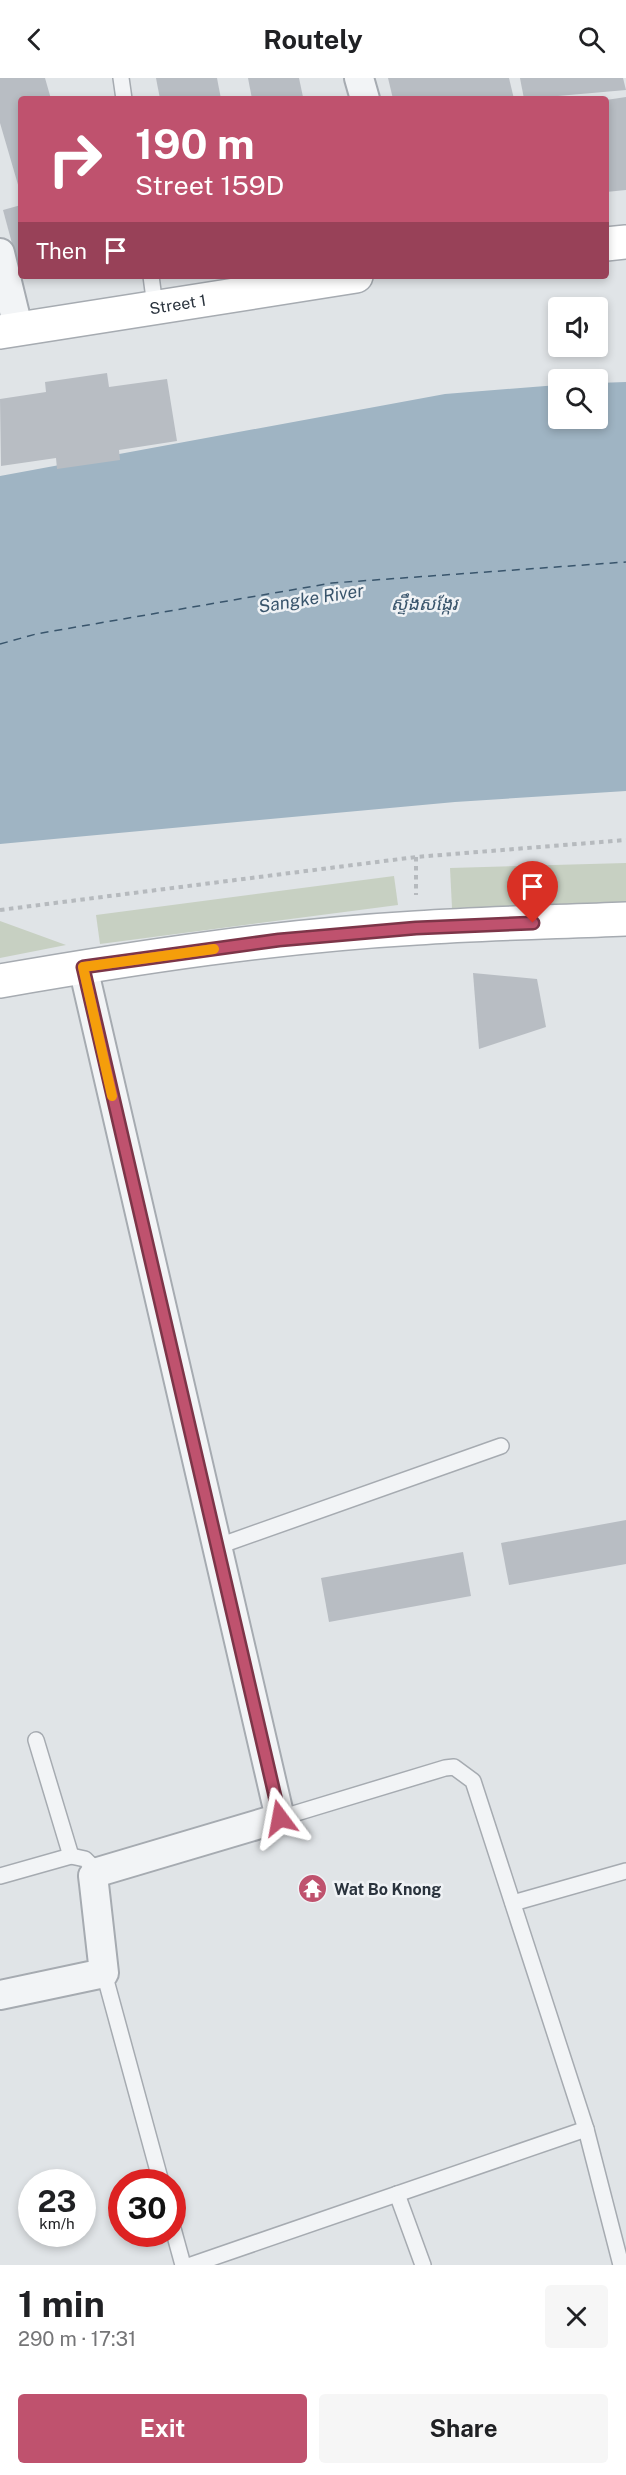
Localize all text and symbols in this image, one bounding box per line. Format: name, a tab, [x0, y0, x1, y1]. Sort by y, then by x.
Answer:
icon: back	[18, 23, 51, 56]
text: Routely	[263, 23, 363, 55]
icon: search	[575, 23, 608, 56]
text: 190 m	[135, 119, 255, 168]
icon: right	[36, 120, 114, 198]
text: Street 159D	[135, 169, 284, 201]
icon: arrive	[99, 234, 132, 267]
text: Then	[36, 238, 87, 264]
street label: Street 1	[148, 290, 208, 318]
map controls	[548, 297, 608, 429]
button: sound	[548, 297, 608, 357]
button: search	[548, 369, 608, 429]
water label: Sangke River	[257, 579, 365, 617]
water label: ស្ទឹងសង្កែរ	[391, 593, 460, 615]
pin	[507, 861, 558, 923]
icon: arrive	[516, 870, 549, 903]
position arrow	[248, 1786, 312, 1850]
temple icon: Wat Bo Knong	[297, 1873, 329, 1905]
place label: Wat Bo Knong	[334, 1880, 441, 1899]
speed limit sign: 30	[108, 2169, 186, 2247]
text: 23	[37, 2183, 77, 2219]
text: km/h	[39, 2215, 75, 2232]
text: 1 min	[18, 2283, 105, 2325]
button: close	[545, 2285, 608, 2348]
text: 290 m · 17:31	[18, 2327, 136, 2351]
button: Exit	[18, 2394, 307, 2463]
button: Share	[319, 2394, 608, 2463]

